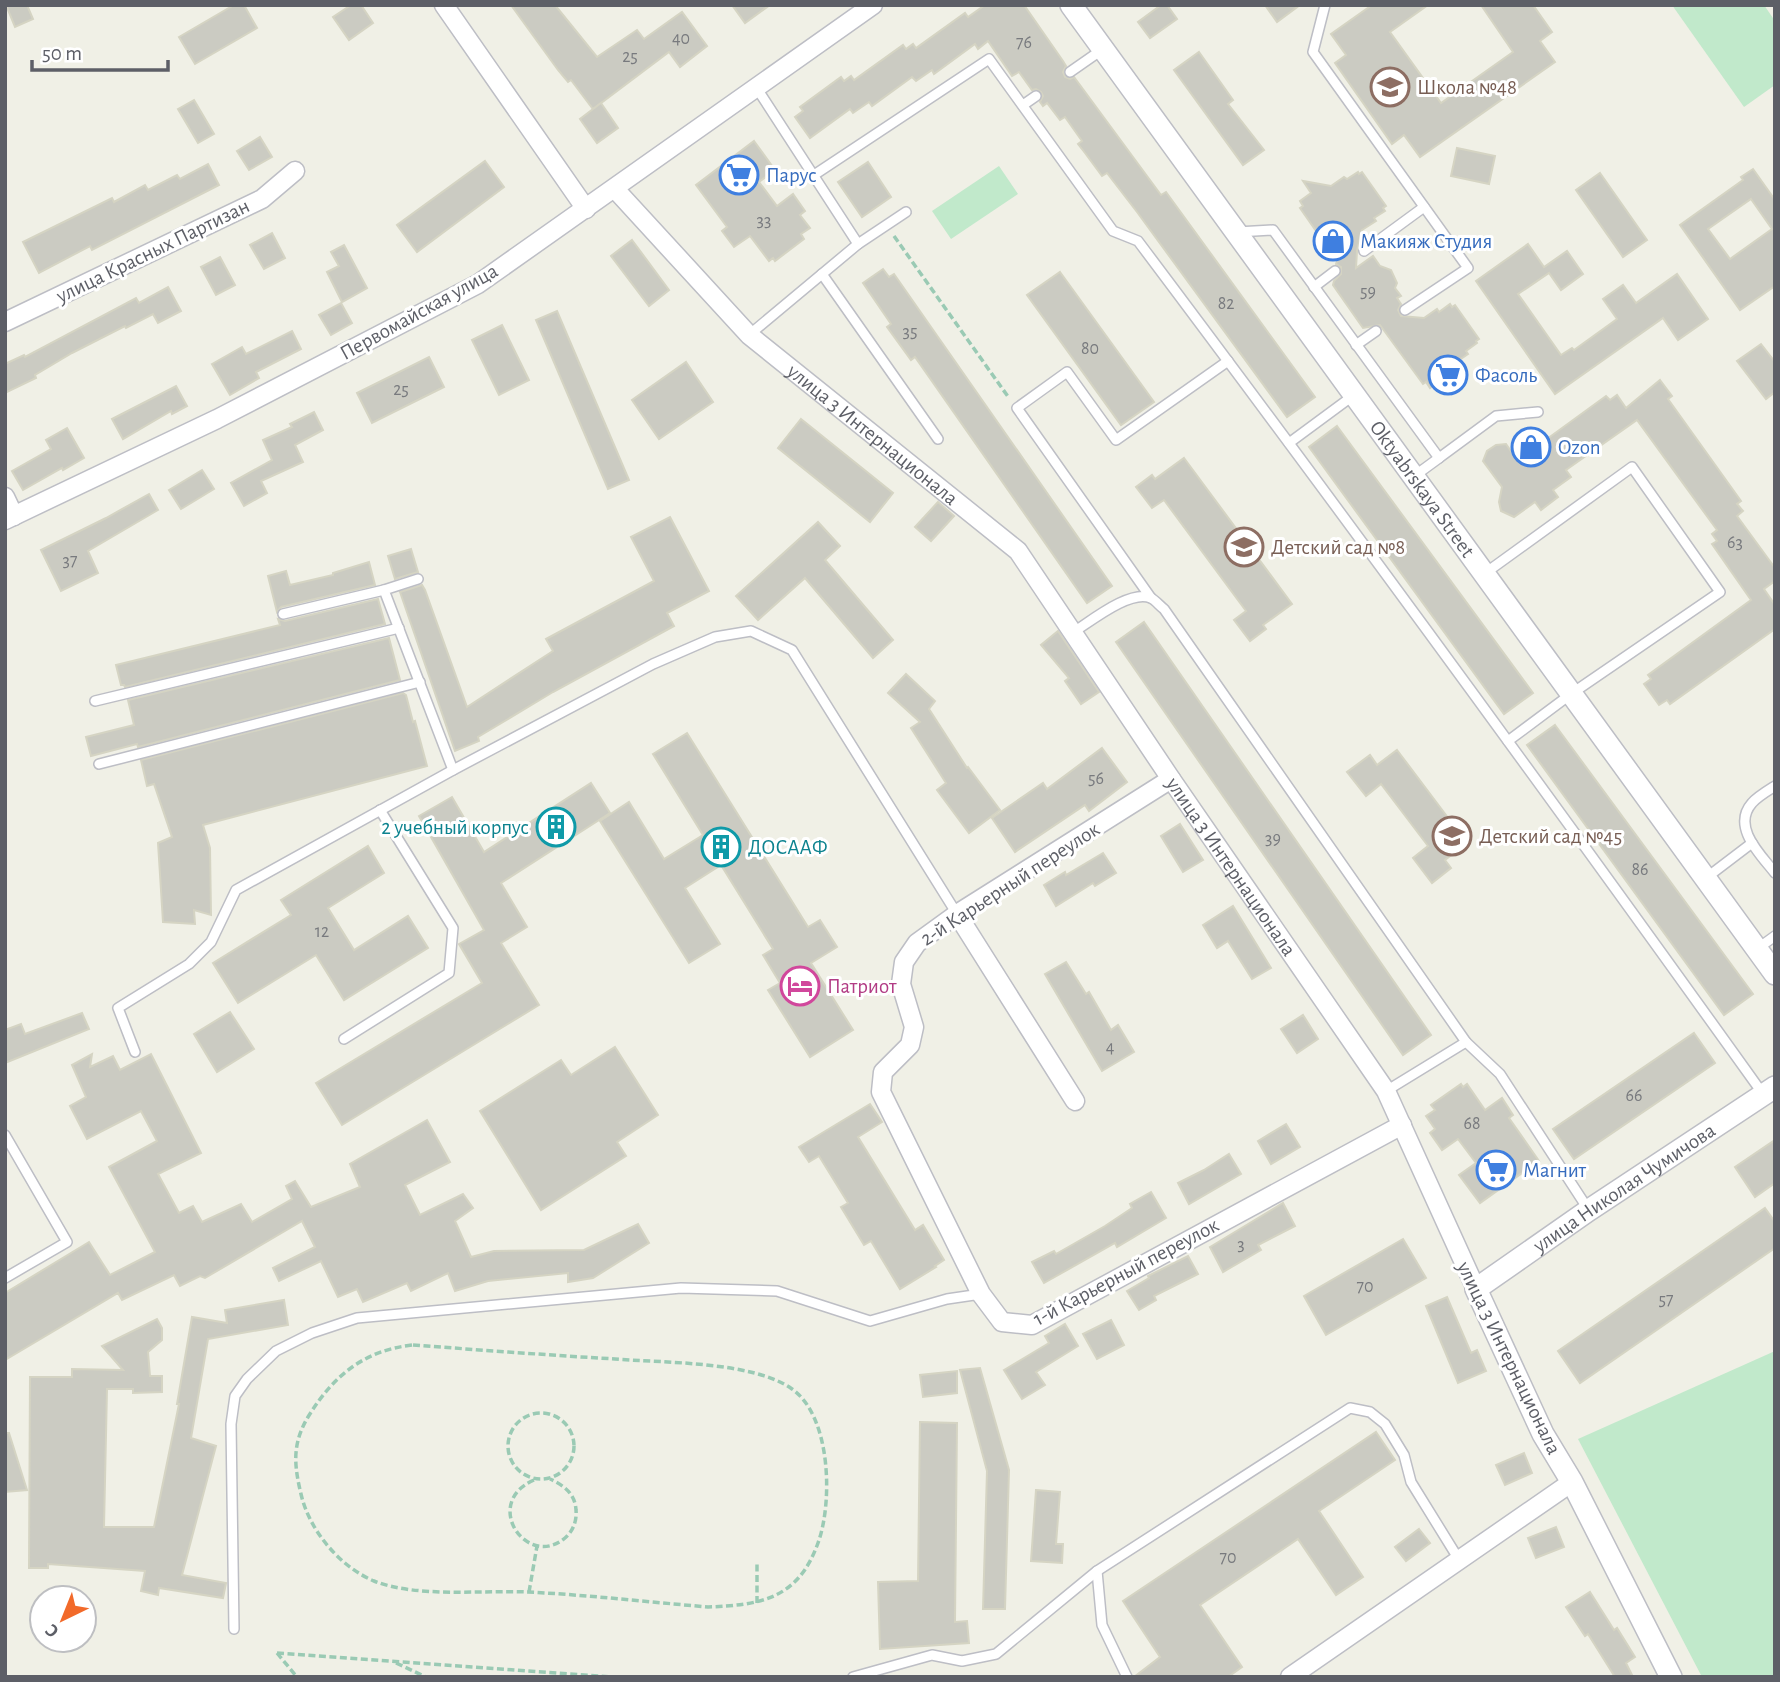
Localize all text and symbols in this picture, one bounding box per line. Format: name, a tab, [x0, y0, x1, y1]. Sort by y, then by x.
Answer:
scale bar	[32, 28, 168, 72]
house number: 40	[672, 30, 690, 48]
house number: 76	[1016, 34, 1032, 52]
text: 50 m	[42, 43, 82, 64]
house number: 25	[622, 48, 638, 66]
school or university icon: Школа №48	[1369, 66, 1411, 108]
place label: Школа №48	[1417, 77, 1517, 98]
supermarket icon: Парус	[718, 154, 760, 196]
place label: Парус	[766, 165, 817, 186]
street label: улица Красных Партизан	[52, 195, 253, 307]
house number: 33	[757, 212, 771, 230]
shop icon: Макияж Студия	[1312, 220, 1354, 262]
place label: Макияж Студия	[1360, 231, 1492, 252]
street label: Первомайская улица	[337, 260, 502, 364]
house number: 59	[1360, 283, 1376, 301]
house number: 82	[1218, 295, 1234, 313]
house number: 35	[903, 323, 917, 341]
house number: 80	[1081, 340, 1099, 358]
supermarket icon: Фасоль	[1427, 354, 1469, 396]
street label: улица 3 Интернационала	[783, 359, 962, 509]
place label: Фасоль	[1475, 365, 1537, 386]
house number: 25	[393, 381, 409, 399]
street label: Oktyabrskaya Street	[1366, 417, 1479, 561]
shop icon: Ozon	[1510, 426, 1552, 468]
place label: Ozon	[1558, 437, 1601, 458]
school or university icon: Детский сад №8	[1223, 526, 1265, 568]
house number: 63	[1727, 534, 1743, 552]
place label: Детский сад №8	[1271, 537, 1405, 558]
house number: 37	[63, 552, 77, 570]
house number: 56	[1088, 770, 1104, 788]
street label: улица 3 Интернационала	[1162, 772, 1300, 960]
building icon: 2 учебный корпус	[535, 806, 577, 848]
school or university icon: Детский сад №45	[1431, 815, 1473, 857]
place label: 2 учебный корпус	[381, 817, 529, 838]
street label: 2-й Карьерный переулок	[917, 818, 1104, 950]
building icon: ДОСААФ	[700, 826, 742, 868]
place label: Детский сад №45	[1479, 826, 1622, 847]
house number: 39	[1265, 830, 1281, 848]
place label: ДОСААФ	[748, 837, 828, 858]
house number: 86	[1632, 861, 1649, 879]
house number: 12	[315, 923, 329, 941]
hotel icon: Патриот	[779, 965, 821, 1007]
place label: Патриот	[827, 976, 897, 997]
house number: 4	[1106, 1039, 1115, 1057]
house number: 66	[1626, 1087, 1642, 1105]
house number: 68	[1464, 1115, 1481, 1133]
street label: улица Николая Чумичова	[1528, 1119, 1719, 1257]
supermarket icon: Магнит	[1475, 1149, 1517, 1191]
place label: Магнит	[1523, 1160, 1587, 1181]
street label: 1-й Карьерный переулок	[1030, 1214, 1222, 1330]
house number: 3	[1237, 1236, 1245, 1254]
street label: улица 3 Интернационала	[1453, 1257, 1565, 1458]
house number: 70	[1356, 1278, 1374, 1296]
house number: 57	[1658, 1291, 1674, 1309]
house number: 70	[1219, 1549, 1237, 1567]
north arrow	[28, 1584, 98, 1654]
text: С	[42, 1620, 63, 1641]

